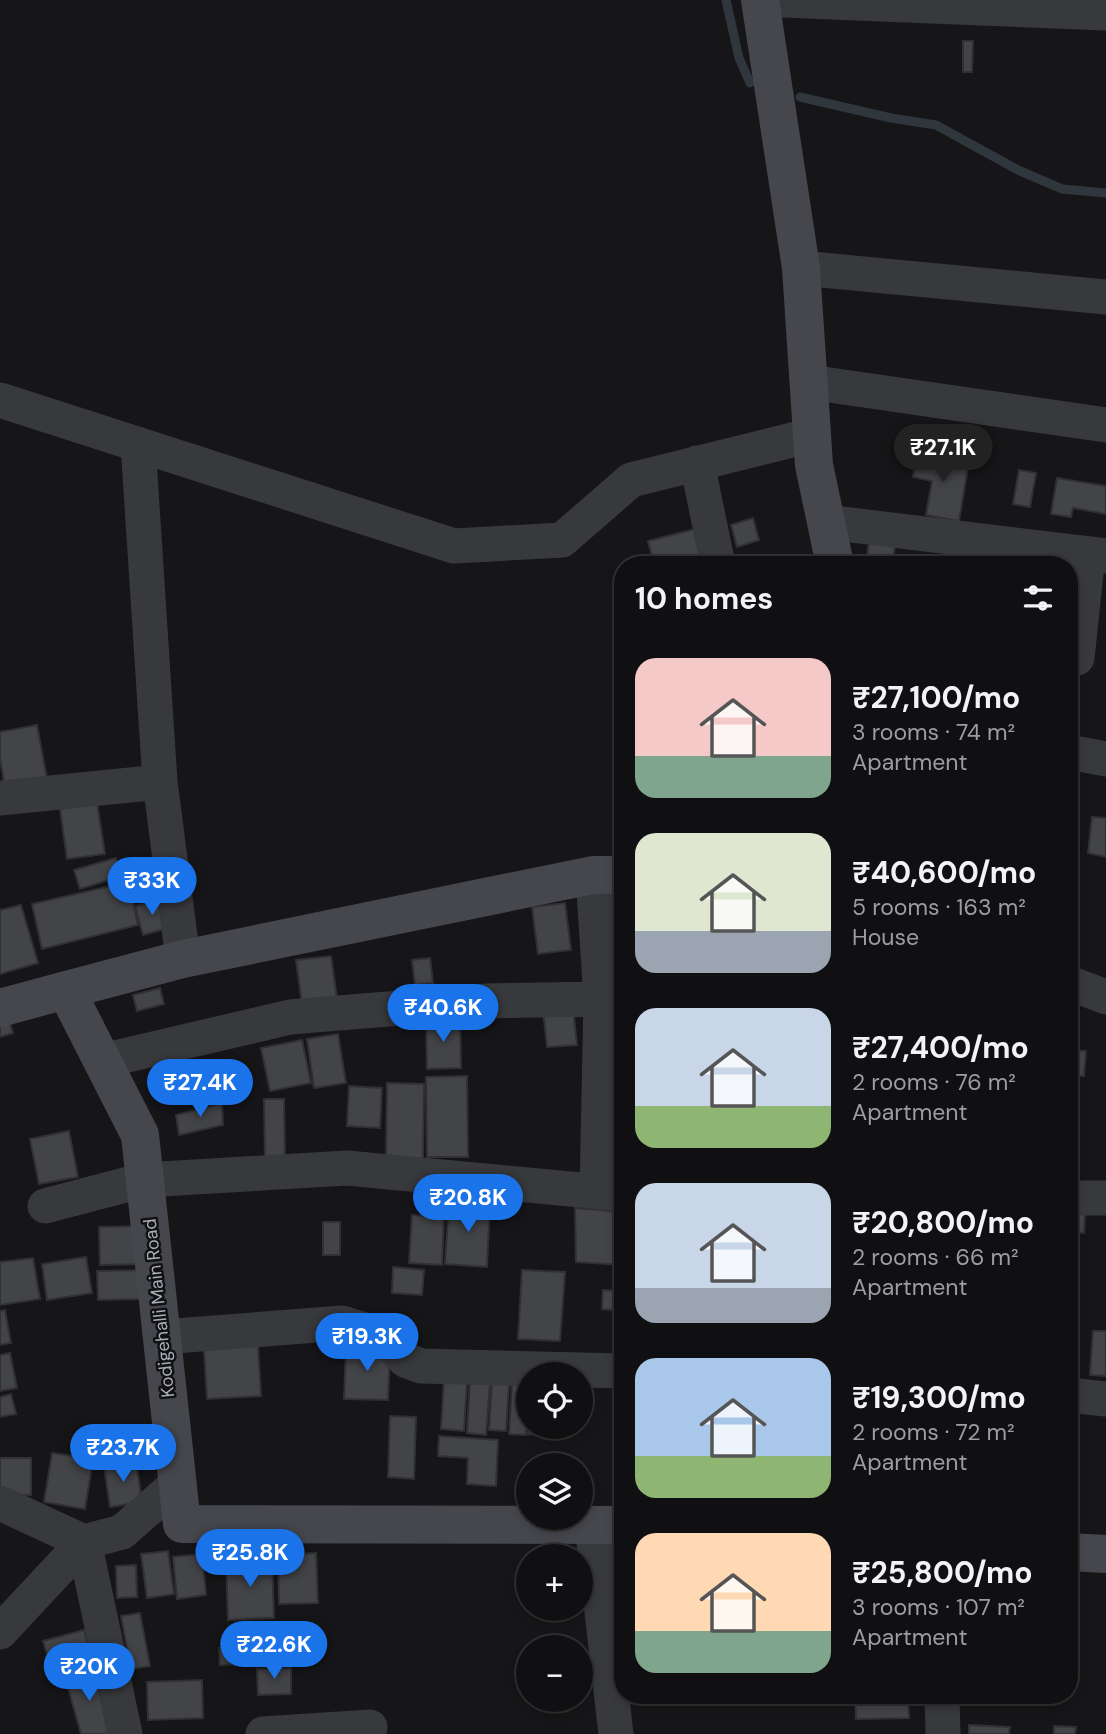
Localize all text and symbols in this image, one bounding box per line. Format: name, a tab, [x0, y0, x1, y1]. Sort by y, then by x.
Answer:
pin: ₹27.1K	[886, 424, 1000, 484]
text: ₹27.1K	[910, 432, 976, 462]
text: 10 homes	[635, 579, 773, 618]
icon: filters	[1019, 579, 1057, 617]
text: ₹27,100/mo	[852, 678, 1020, 717]
icon: home	[691, 686, 775, 770]
text: 3 rooms · 74 m²	[852, 717, 1015, 747]
text: Apartment	[852, 747, 967, 777]
text: ₹40,600/mo	[852, 853, 1036, 892]
pin: ₹33K	[111, 858, 193, 917]
icon: home	[691, 861, 775, 945]
text: ₹33K	[124, 865, 180, 895]
text: 5 rooms · 163 m²	[852, 892, 1026, 922]
text: House	[852, 922, 919, 952]
pin: ₹40.6K	[386, 984, 500, 1044]
text: ₹40.6K	[403, 992, 483, 1022]
text: ₹27,400/mo	[852, 1028, 1029, 1067]
icon: home	[691, 1036, 775, 1120]
pin: ₹27.4K	[143, 1060, 257, 1119]
text: ₹27.4K	[163, 1067, 237, 1097]
text: 2 rooms · 76 m²	[852, 1067, 1016, 1097]
text: Apartment	[852, 1097, 967, 1127]
pin: ₹20.8K	[411, 1174, 525, 1234]
text: ₹20.8K	[429, 1182, 507, 1212]
text: ₹20,800/mo	[852, 1203, 1034, 1242]
icon: home	[691, 1211, 775, 1295]
street label: Kodigehalli Main Road	[138, 1217, 180, 1399]
text: 2 rooms · 66 m²	[852, 1242, 1019, 1272]
text: Apartment	[852, 1272, 967, 1302]
pin: ₹19.3K	[310, 1314, 424, 1373]
text: ₹19.3K	[331, 1321, 403, 1351]
map controls	[516, 1362, 593, 1712]
button: locate	[516, 1362, 593, 1439]
text: ₹19,300/mo	[852, 1378, 1026, 1417]
icon: home	[691, 1386, 775, 1470]
text: 2 rooms · 72 m²	[852, 1417, 1015, 1447]
pin: ₹23.7K	[66, 1424, 180, 1484]
text: ₹23.7K	[86, 1432, 160, 1462]
text: Apartment	[852, 1447, 967, 1477]
button: layers	[516, 1453, 593, 1530]
pin: ₹25.8K	[193, 1530, 307, 1589]
text: ₹25.8K	[211, 1537, 289, 1567]
button: +	[516, 1544, 593, 1621]
text: ₹25,800/mo	[852, 1553, 1033, 1592]
icon: home	[691, 1561, 775, 1645]
text: 3 rooms · 107 m²	[852, 1592, 1025, 1622]
pin: ₹22.6K	[217, 1622, 331, 1681]
text: Apartment	[852, 1622, 967, 1652]
text: ₹22.6K	[236, 1629, 312, 1659]
button: −	[516, 1635, 593, 1712]
pin: ₹20K	[48, 1644, 130, 1703]
text: ₹20K	[60, 1651, 118, 1681]

